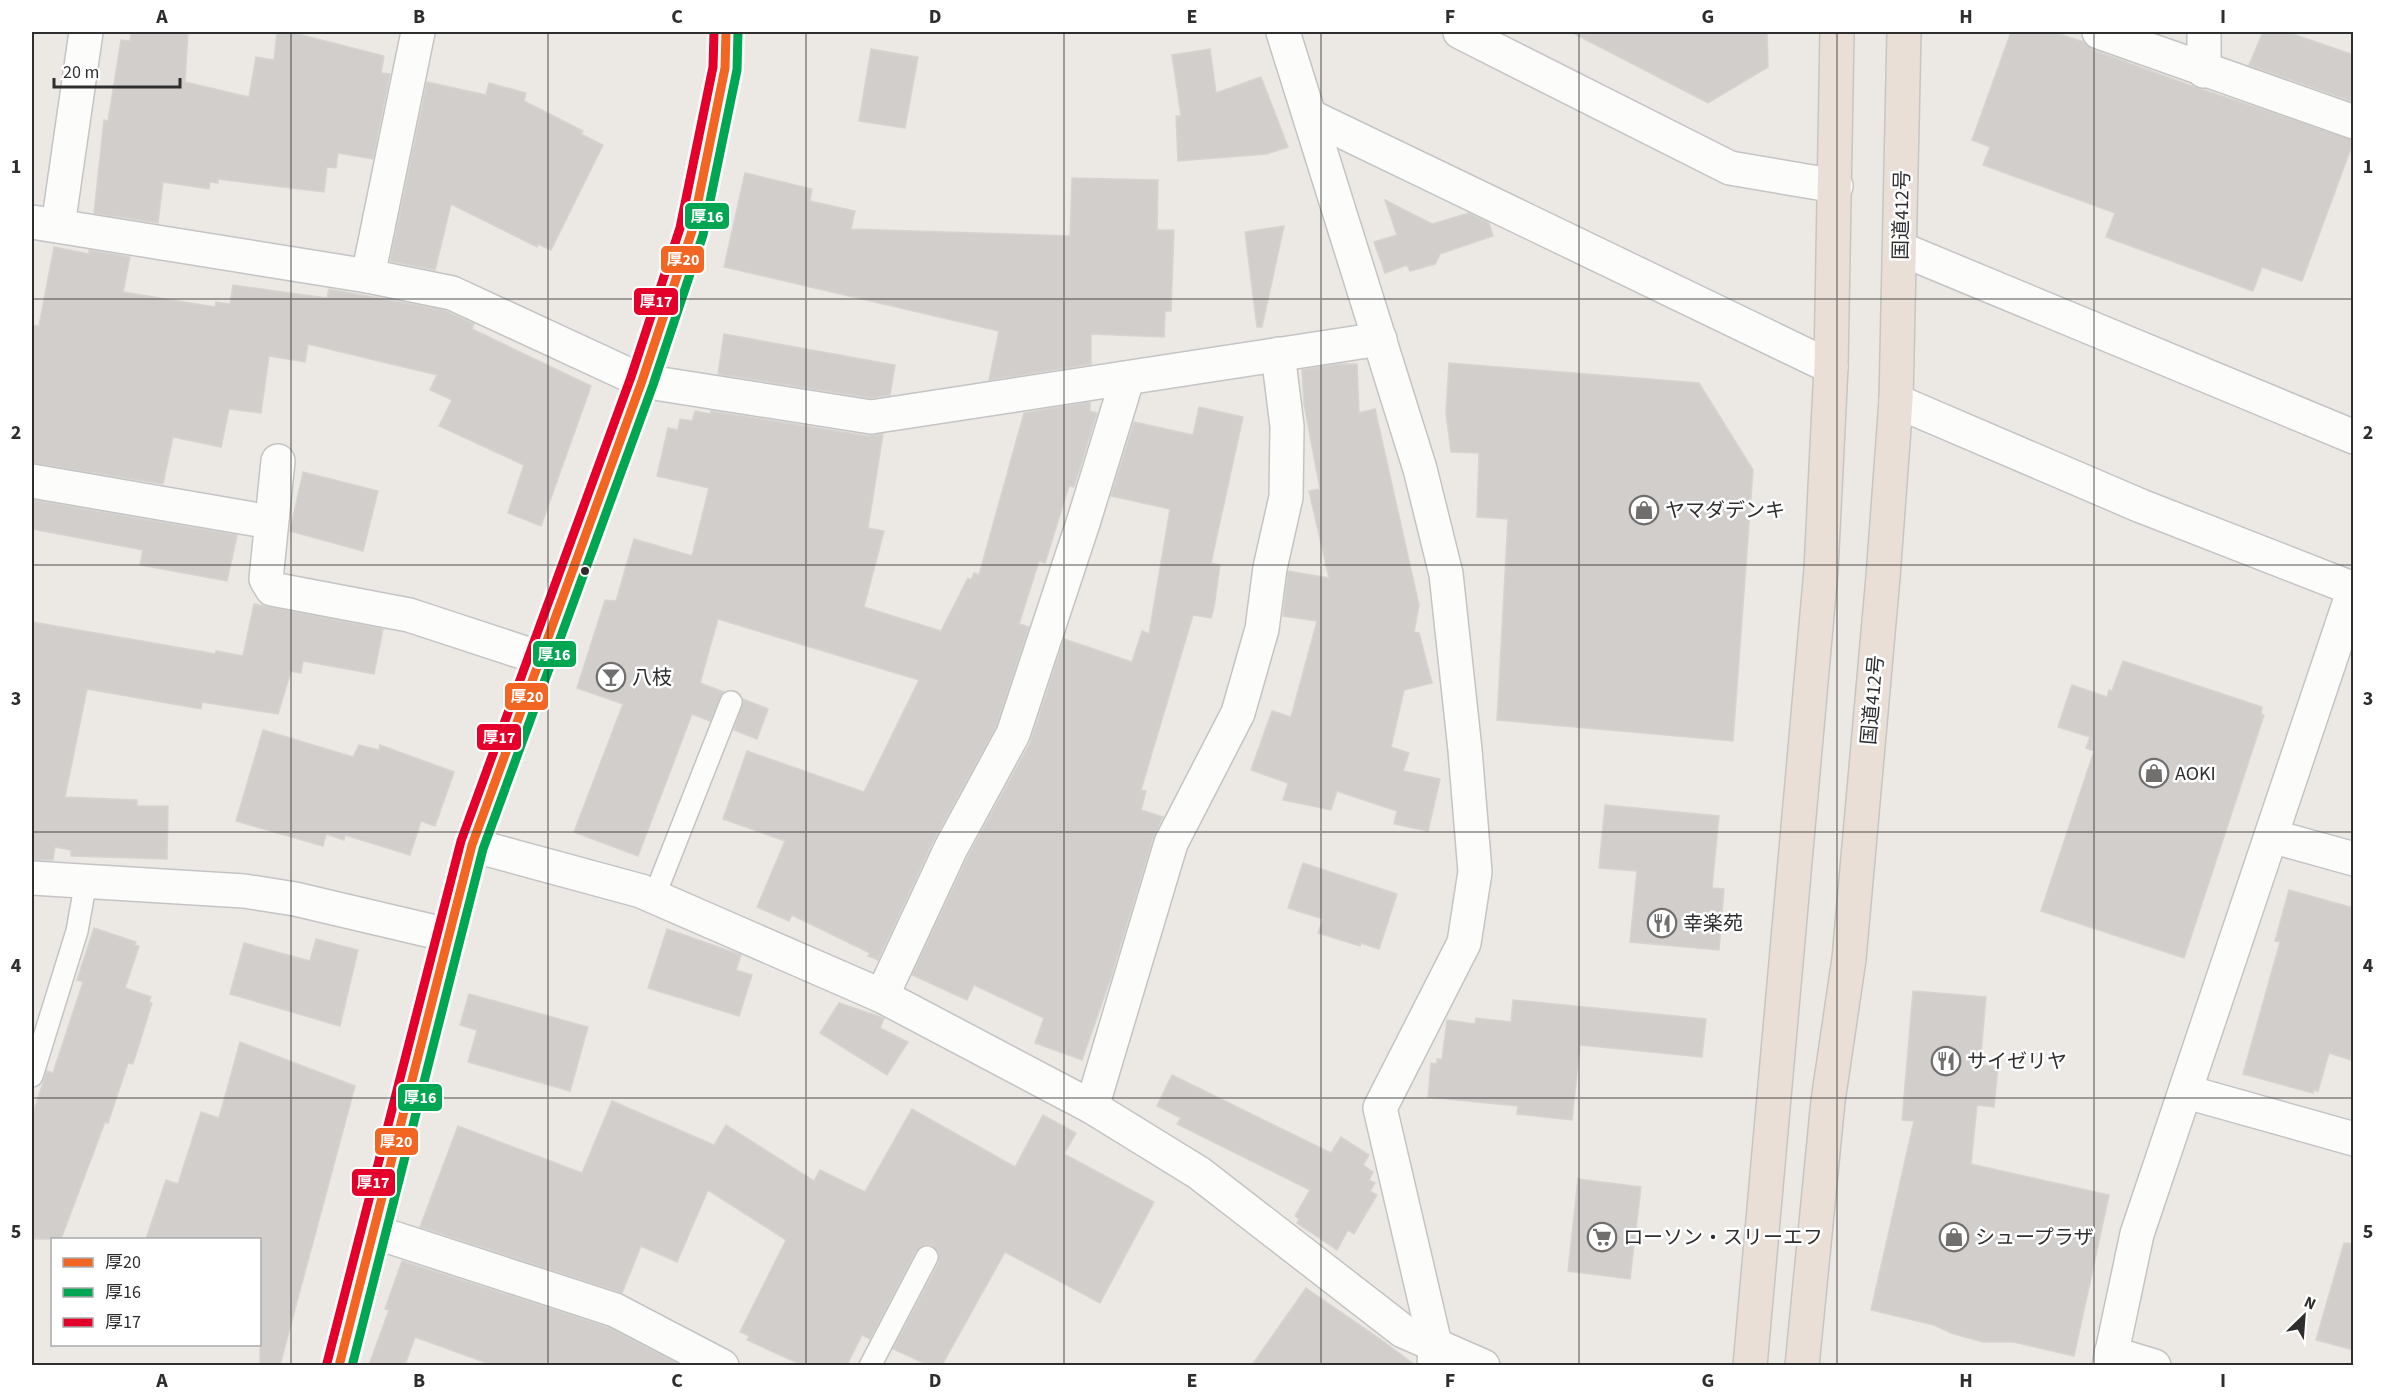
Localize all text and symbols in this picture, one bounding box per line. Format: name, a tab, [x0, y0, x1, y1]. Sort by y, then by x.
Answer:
text: A	[155, 3, 168, 31]
text: B	[413, 3, 425, 31]
text: C	[671, 3, 683, 31]
text: D	[929, 3, 941, 31]
text: E	[1187, 3, 1197, 31]
text: F	[1445, 3, 1455, 31]
text: G	[1702, 3, 1714, 31]
text: H	[1959, 3, 1973, 31]
text: I	[2220, 3, 2226, 31]
scale bar	[54, 51, 180, 89]
text: 20 m	[63, 60, 99, 85]
text: 1	[11, 153, 21, 181]
text: 1	[2363, 153, 2373, 181]
street label: 国道412号	[1887, 170, 1917, 260]
line badge: 厚16	[684, 202, 730, 230]
text: 厚16	[691, 206, 723, 228]
line badge: 厚20	[660, 245, 705, 274]
text: 厚20	[667, 249, 699, 271]
line badge: 厚17	[633, 287, 679, 316]
text: 厚17	[640, 291, 672, 313]
text: 2	[11, 419, 21, 447]
text: 2	[2363, 419, 2373, 447]
shop icon: ヤマダデンキ	[1628, 494, 1660, 526]
place label: ヤマダデンキ	[1665, 497, 1785, 525]
unlabelled marker	[579, 565, 591, 577]
line badge: 厚16	[532, 640, 577, 668]
text: 厚16	[538, 644, 570, 666]
street label: 国道412号	[1855, 654, 1891, 746]
bar icon: 八枝	[595, 661, 627, 693]
place label: 八枝	[632, 664, 672, 692]
line badge: 厚20	[504, 682, 549, 711]
text: 3	[11, 685, 21, 713]
text: 3	[2363, 685, 2373, 713]
text: 厚20	[511, 686, 543, 708]
line badge: 厚17	[476, 723, 522, 751]
text: 厚17	[483, 727, 515, 749]
shop icon: AOKI	[2138, 757, 2170, 789]
place label: AOKI	[2175, 760, 2216, 788]
restaurant icon: 幸楽苑	[1646, 907, 1678, 939]
place label: 幸楽苑	[1683, 910, 1743, 938]
text: 4	[11, 952, 22, 980]
text: 4	[2363, 952, 2374, 980]
restaurant icon: サイゼリヤ	[1930, 1045, 1962, 1077]
place label: サイゼリヤ	[1967, 1048, 2067, 1076]
line badge: 厚16	[397, 1083, 443, 1112]
text: 厚16	[404, 1087, 436, 1109]
line badge: 厚20	[374, 1127, 419, 1156]
text: 厚20	[380, 1131, 412, 1153]
line badge: 厚17	[351, 1168, 396, 1197]
text: 厚17	[357, 1172, 389, 1194]
text: 5	[11, 1218, 21, 1246]
text: 5	[2363, 1218, 2373, 1246]
supermarket icon: ローソン・スリーエフ	[1586, 1221, 1618, 1253]
shop icon: シュープラザ	[1938, 1221, 1970, 1253]
place label: ローソン・スリーエフ	[1623, 1224, 1823, 1252]
place label: シュープラザ	[1975, 1224, 2094, 1252]
legend	[51, 1238, 261, 1346]
text: 厚20	[105, 1250, 141, 1275]
text: 厚16	[105, 1280, 141, 1305]
north arrow	[2274, 1286, 2334, 1346]
text: N	[2300, 1291, 2319, 1316]
text: 厚17	[105, 1310, 141, 1335]
text: A	[155, 1367, 168, 1395]
text: B	[413, 1367, 425, 1395]
text: C	[671, 1367, 683, 1395]
text: D	[929, 1367, 941, 1395]
text: E	[1187, 1367, 1197, 1395]
text: F	[1445, 1367, 1455, 1395]
text: G	[1702, 1367, 1714, 1395]
text: H	[1959, 1367, 1973, 1395]
text: I	[2220, 1367, 2226, 1395]

